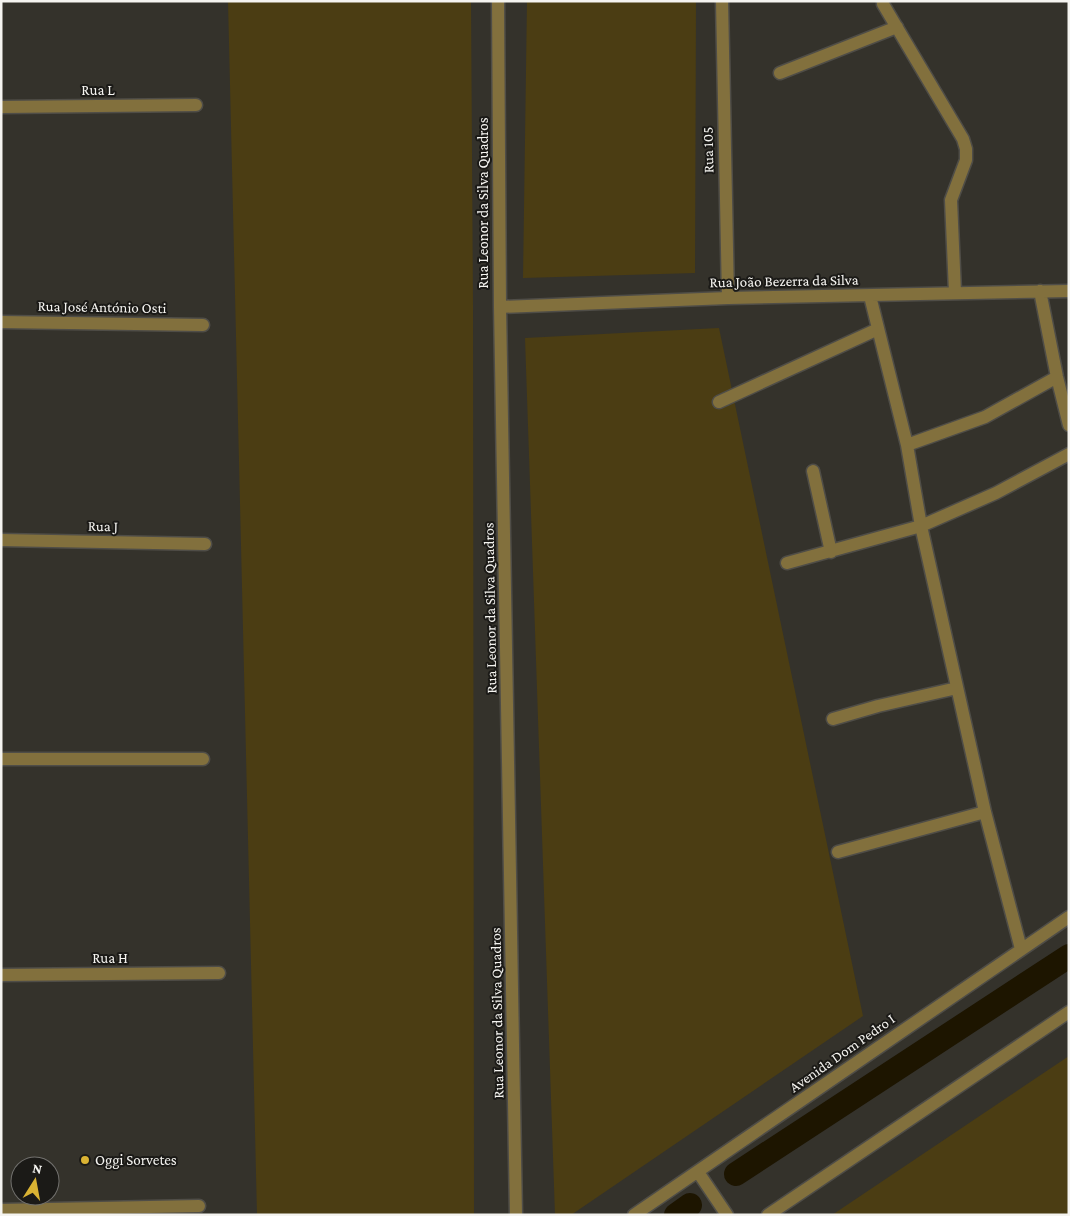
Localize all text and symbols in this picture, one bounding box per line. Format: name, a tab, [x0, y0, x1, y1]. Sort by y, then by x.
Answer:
street label: Rua L	[81, 82, 115, 98]
street label: Rua Leonor da Silva Quadros	[475, 117, 491, 289]
street label: Rua 105	[700, 127, 716, 173]
street label: Rua João Bezerra da Silva	[709, 272, 859, 291]
street label: Rua José António Osti	[37, 298, 167, 317]
street label: Rua J	[88, 518, 118, 535]
street label: Rua Leonor da Silva Quadros	[481, 522, 499, 694]
street label: Rua Leonor da Silva Quadros	[488, 927, 506, 1099]
street label: Rua H	[92, 950, 128, 966]
street label: Avenida Dom Pedro I	[786, 1011, 898, 1095]
place label: Oggi Sorvetes	[95, 1152, 177, 1169]
marker: Oggi Sorvetes	[79, 1154, 91, 1166]
north arrow	[10, 1156, 60, 1206]
text: N	[31, 1159, 44, 1177]

